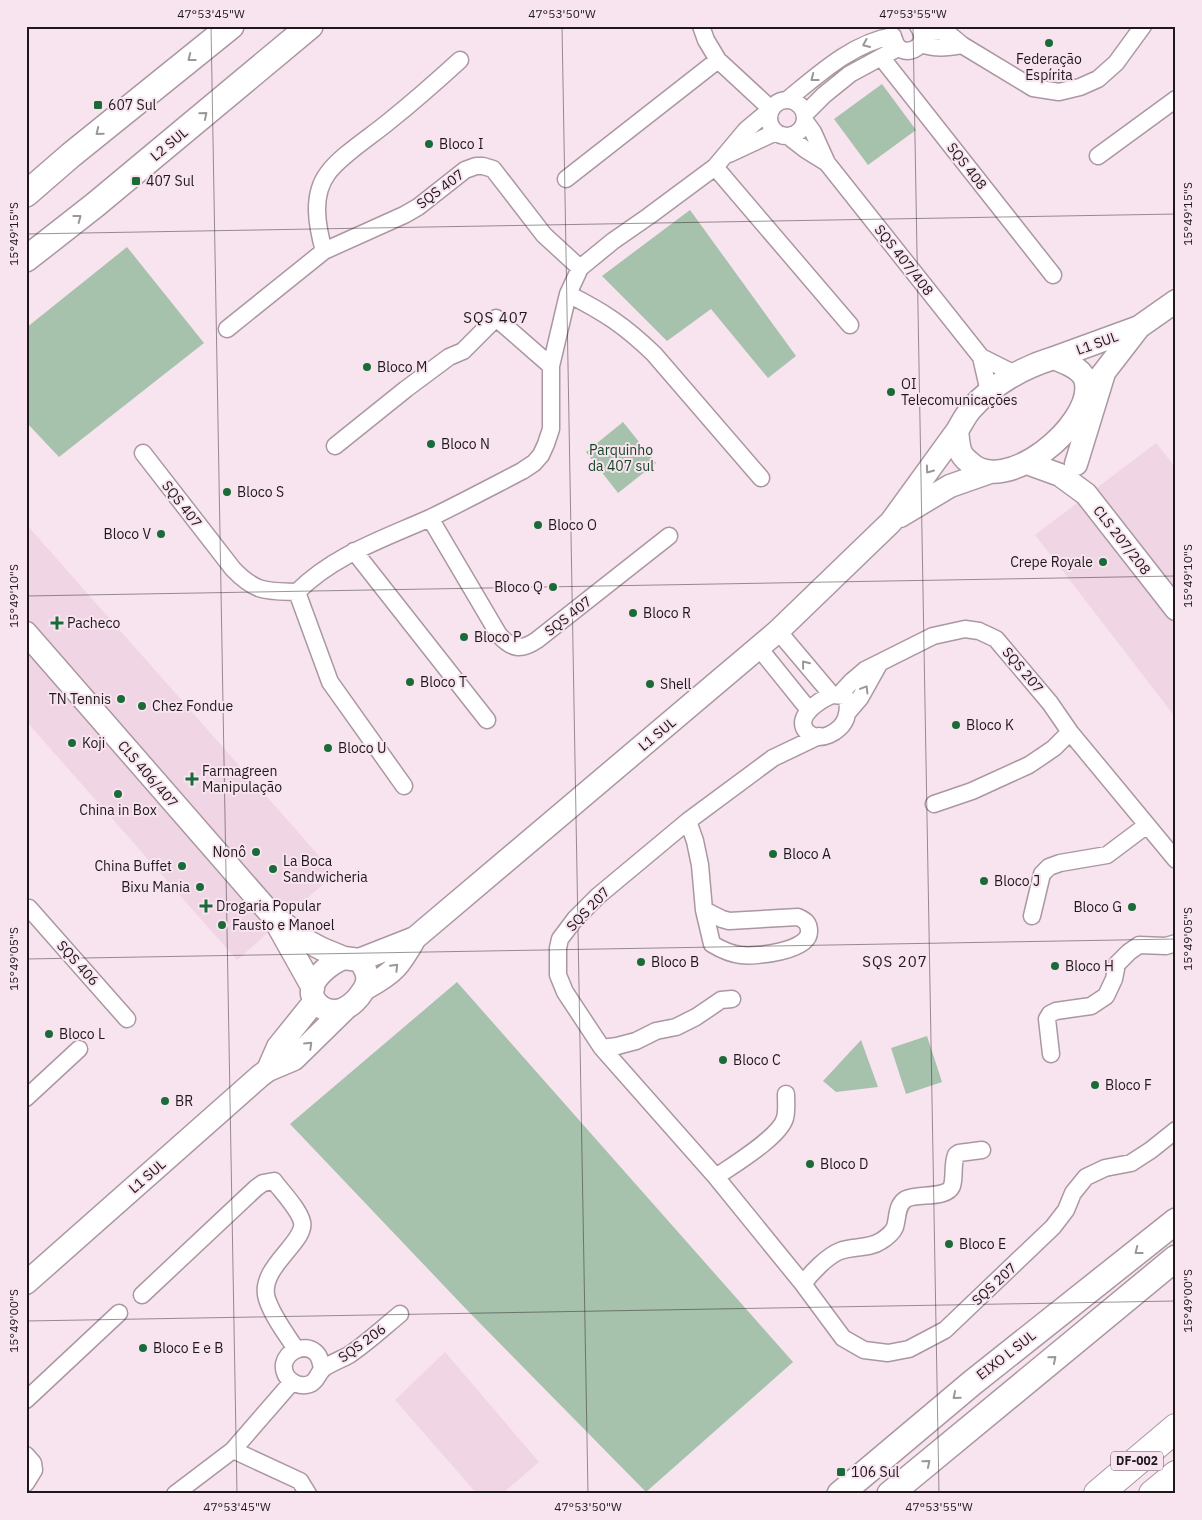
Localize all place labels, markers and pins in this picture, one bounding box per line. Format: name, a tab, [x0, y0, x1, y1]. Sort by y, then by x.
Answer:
marker: Federação Espírita	[1043, 37, 1055, 49]
place label: Federação Espírita	[1016, 50, 1082, 84]
place label: 607 Sul	[108, 96, 157, 114]
marker: 607 Sul	[92, 99, 104, 111]
place label: Bloco I	[439, 135, 484, 153]
marker: Bloco I	[423, 138, 435, 150]
place label: 407 Sul	[146, 172, 195, 190]
marker: 407 Sul	[130, 175, 142, 187]
place label: Bloco M	[377, 358, 427, 376]
marker: Bloco M	[361, 361, 373, 373]
place label: OI Telecomunicações	[901, 375, 1018, 409]
marker: OI Telecomunicações	[885, 386, 897, 398]
place label: Bloco N	[441, 435, 490, 453]
marker: Bloco N	[425, 438, 437, 450]
place label: Bloco S	[237, 483, 284, 501]
marker: Bloco S	[221, 486, 233, 498]
place label: Bloco O	[548, 516, 597, 534]
marker: Bloco O	[532, 519, 544, 531]
place label: Bloco V	[104, 525, 151, 543]
marker: Bloco V	[155, 528, 167, 540]
place label: Crepe Royale	[1010, 553, 1093, 571]
marker: Crepe Royale	[1097, 556, 1109, 568]
place label: Bloco Q	[494, 578, 543, 596]
marker: Bloco Q	[547, 581, 559, 593]
place label: Bloco R	[643, 604, 691, 622]
marker: Bloco R	[627, 607, 639, 619]
place label: Pacheco	[67, 614, 120, 632]
marker: Pacheco	[51, 617, 63, 629]
place label: Bloco P	[474, 628, 521, 646]
marker: Bloco P	[458, 631, 470, 643]
place label: Bloco T	[420, 673, 467, 691]
place label: Shell	[660, 675, 692, 693]
marker: Bloco T	[404, 676, 416, 688]
marker: Shell	[644, 678, 656, 690]
place label: TN Tennis	[49, 690, 111, 708]
marker: TN Tennis	[115, 693, 127, 705]
place label: Chez Fondue	[152, 697, 233, 715]
marker: Chez Fondue	[136, 700, 148, 712]
place label: Bloco K	[966, 716, 1014, 734]
marker: Bloco K	[950, 719, 962, 731]
place label: Koji	[82, 734, 105, 752]
marker: Koji	[66, 737, 78, 749]
place label: Bloco U	[338, 739, 386, 757]
marker: Bloco U	[322, 742, 334, 754]
place label: Farmagreen Manipulação	[202, 762, 282, 796]
marker: Farmagreen Manipulação	[186, 773, 198, 785]
marker: China in Box	[112, 788, 124, 800]
place label: China in Box	[79, 801, 157, 819]
place label: Nonô	[212, 843, 246, 861]
place label: Bloco A	[783, 845, 831, 863]
marker: Nonô	[250, 846, 262, 858]
marker: Bloco A	[767, 848, 779, 860]
place label: La Boca Sandwicheria	[283, 852, 368, 886]
place label: China Buffet	[94, 857, 172, 875]
marker: China Buffet	[176, 860, 188, 872]
marker: La Boca Sandwicheria	[267, 863, 279, 875]
place label: Bloco J	[994, 872, 1040, 890]
marker: Bloco J	[978, 875, 990, 887]
place label: Bixu Mania	[121, 878, 191, 896]
marker: Bixu Mania	[194, 881, 206, 893]
place label: Drogaria Popular	[216, 897, 321, 915]
place label: Bloco G	[1073, 898, 1122, 916]
marker: Drogaria Popular	[200, 900, 212, 912]
marker: Bloco G	[1126, 901, 1138, 913]
place label: Fausto e Manoel	[232, 916, 335, 934]
marker: Fausto e Manoel	[216, 919, 228, 931]
place label: Bloco B	[651, 953, 699, 971]
marker: Bloco B	[635, 956, 647, 968]
place label: Bloco H	[1065, 957, 1114, 975]
marker: Bloco H	[1049, 960, 1061, 972]
place label: Bloco L	[59, 1025, 105, 1043]
marker: Bloco L	[43, 1028, 55, 1040]
place label: Bloco C	[733, 1051, 781, 1069]
marker: Bloco C	[717, 1054, 729, 1066]
place label: Bloco F	[1105, 1076, 1152, 1094]
marker: Bloco F	[1089, 1079, 1101, 1091]
place label: BR	[175, 1092, 193, 1110]
marker: BR	[159, 1095, 171, 1107]
place label: Bloco D	[820, 1155, 868, 1173]
marker: Bloco D	[804, 1158, 816, 1170]
place label: Bloco E	[959, 1235, 1006, 1253]
marker: Bloco E	[943, 1238, 955, 1250]
place label: Bloco E e B	[153, 1339, 224, 1357]
marker: Bloco E e B	[137, 1342, 149, 1354]
place label: 106 Sul	[851, 1463, 900, 1481]
marker: 106 Sul	[835, 1466, 847, 1478]

